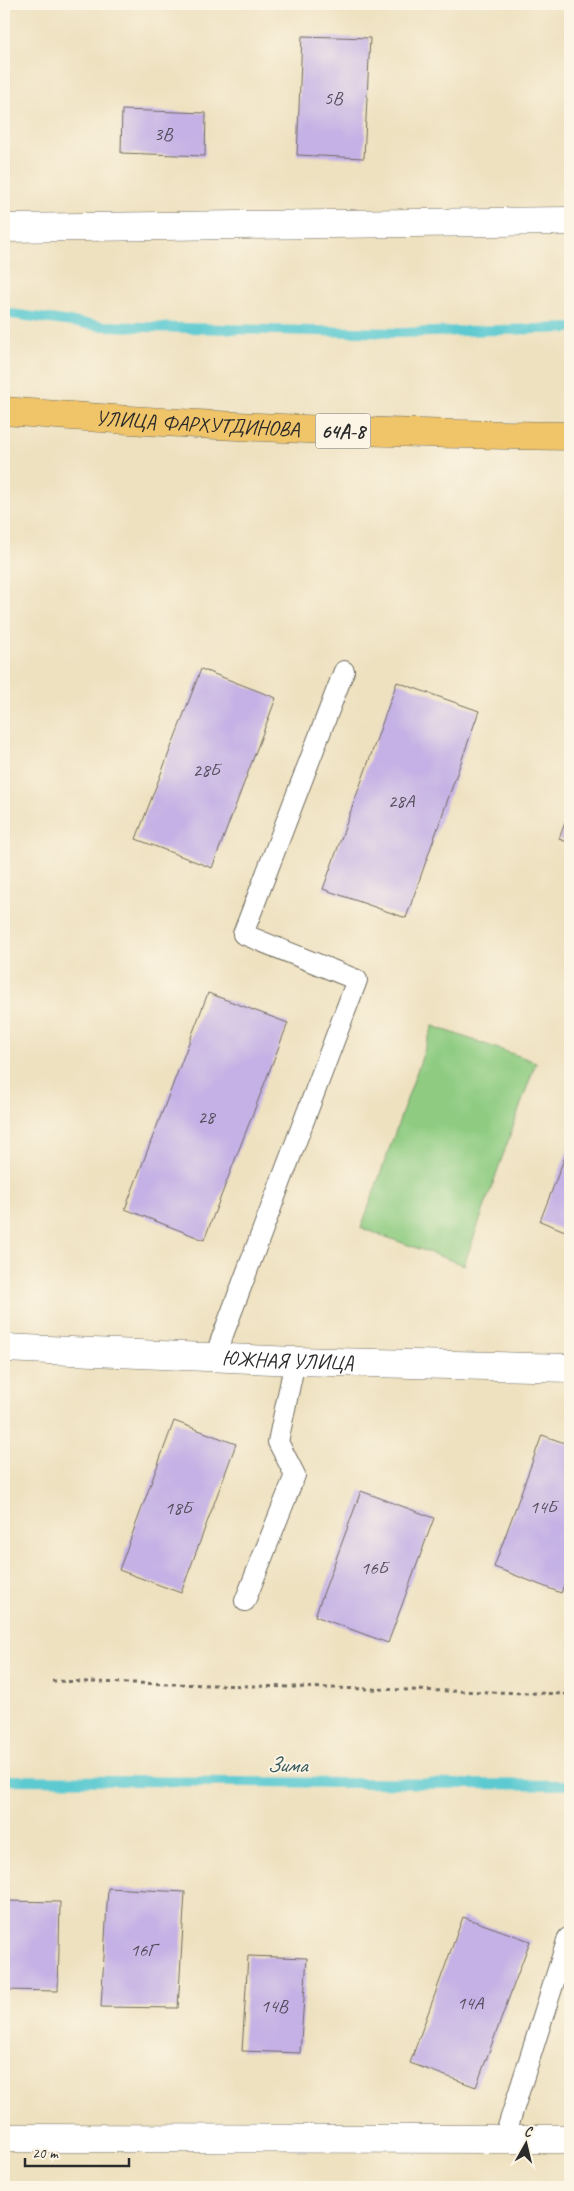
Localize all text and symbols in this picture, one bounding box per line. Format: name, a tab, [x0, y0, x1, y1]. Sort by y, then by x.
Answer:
house number: 5В	[324, 86, 343, 110]
house number: 3В	[154, 122, 173, 146]
street label: УЛИЦА ФАРХУТДИНОВА	[95, 405, 301, 442]
road number: 64А-8	[316, 414, 370, 448]
house number: 28Б	[193, 758, 223, 782]
house number: 28А	[388, 789, 416, 813]
house number: 28	[197, 1105, 217, 1129]
street label: ЮЖНАЯ УЛИЦА	[221, 1345, 354, 1375]
house number: 14Б	[530, 1495, 560, 1519]
house number: 18Б	[165, 1496, 195, 1520]
house number: 16Б	[361, 1556, 391, 1580]
water label: Зима	[267, 1751, 309, 1779]
house number: 16Г	[130, 1938, 160, 1962]
house number: 14А	[457, 1991, 485, 2015]
house number: 14В	[261, 1994, 289, 2018]
north arrow	[502, 2118, 552, 2168]
text: С	[523, 2123, 534, 2141]
scale bar	[25, 2136, 129, 2168]
text: 20 m	[32, 2144, 59, 2163]

